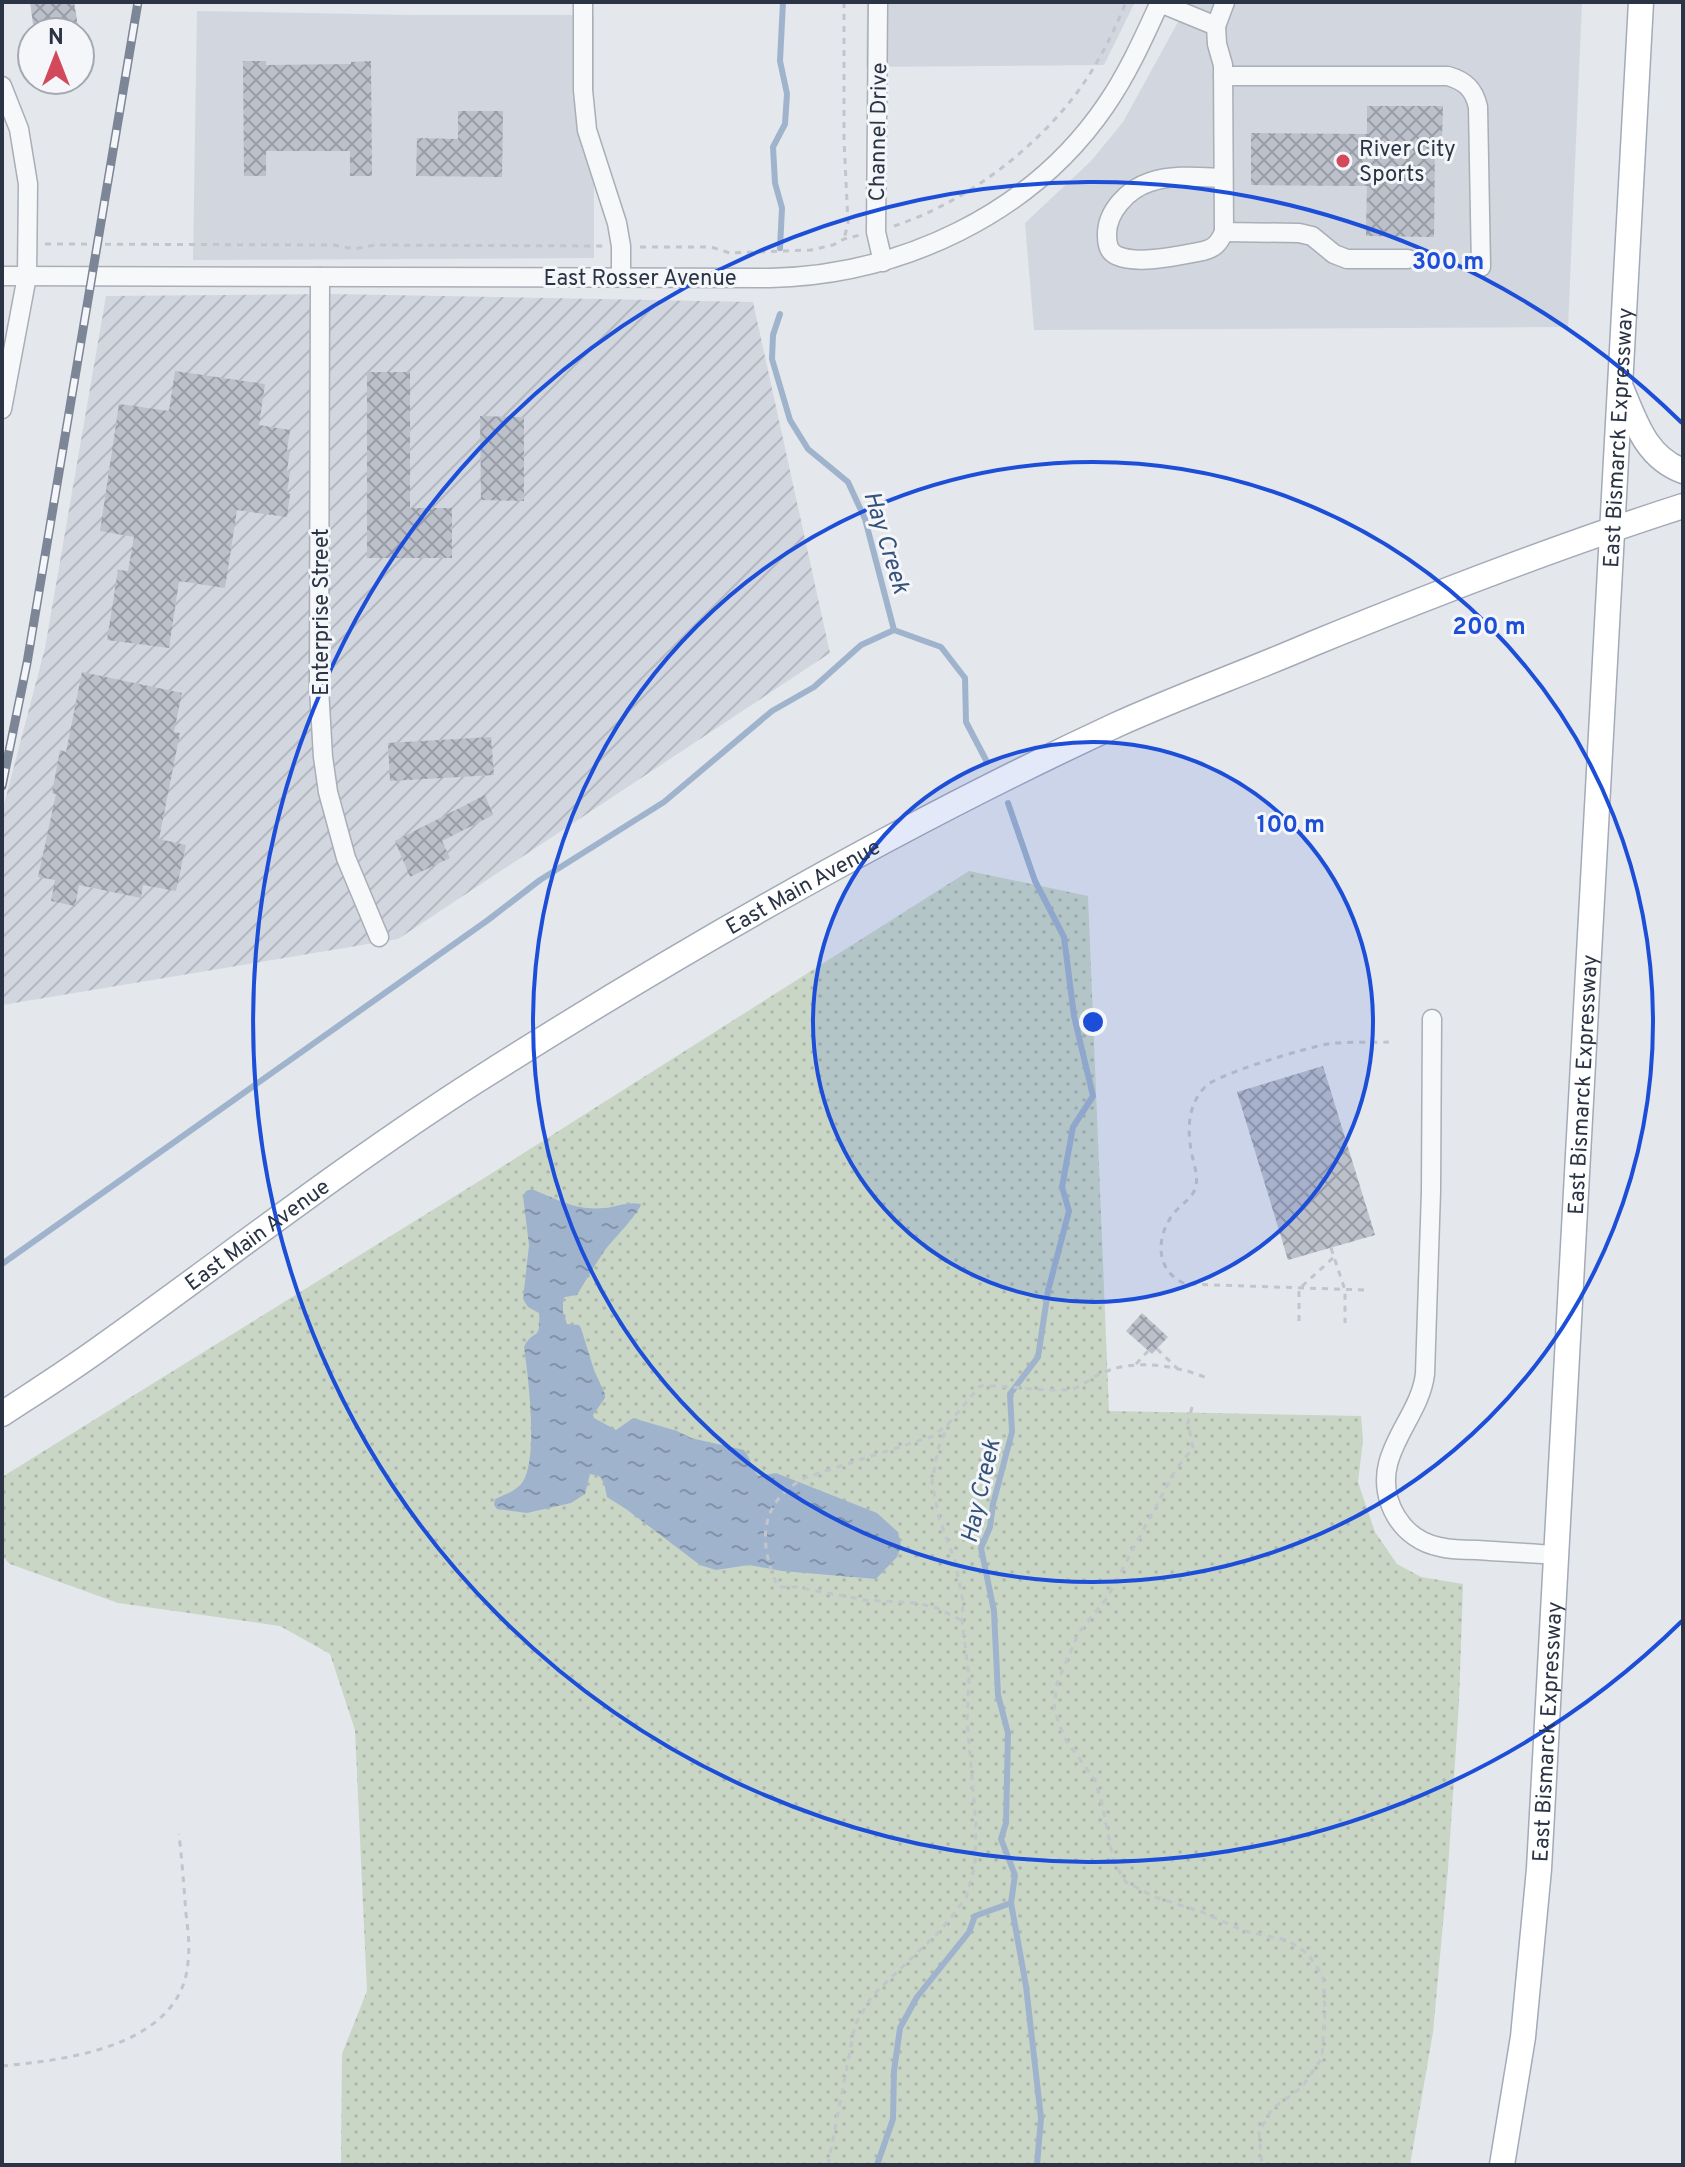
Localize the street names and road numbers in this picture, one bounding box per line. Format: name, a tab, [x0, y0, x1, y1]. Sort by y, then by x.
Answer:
street label: Channel Drive	[865, 62, 894, 202]
street label: East Rosser Avenue	[543, 266, 737, 293]
street label: East Bismarck Expressway	[1599, 307, 1640, 569]
street label: Enterprise Street	[309, 528, 336, 696]
street label: East Main Avenue	[722, 834, 886, 942]
street label: East Bismarck Expressway	[1564, 954, 1605, 1216]
street label: East Main Avenue	[181, 1174, 336, 1298]
street label: East Bismarck Expressway	[1528, 1601, 1570, 1863]

